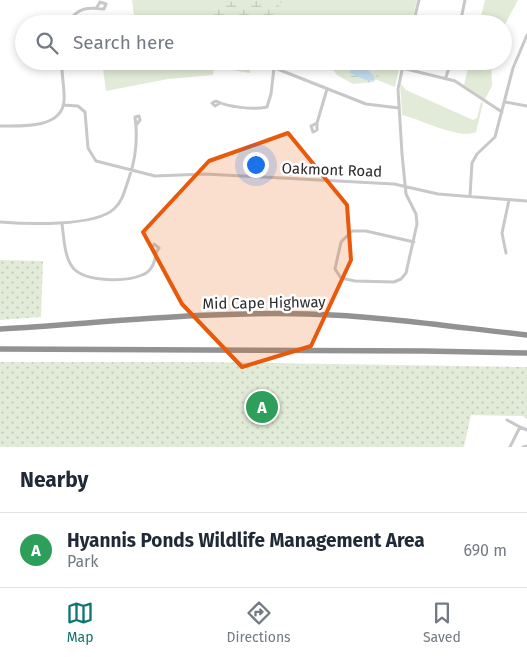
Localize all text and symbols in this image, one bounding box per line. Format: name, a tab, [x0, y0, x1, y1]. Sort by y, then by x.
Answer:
search box	[15, 15, 512, 70]
icon: search	[33, 29, 61, 57]
text: Search here	[73, 31, 174, 54]
your location	[243, 152, 269, 178]
street label: Oakmont Road	[281, 159, 383, 181]
street label: Mid Cape Highway	[202, 293, 326, 313]
pin: A	[246, 388, 278, 426]
text: Nearby	[20, 467, 88, 493]
text: Hyannis Ponds Wildlife Management Area	[67, 529, 425, 552]
text: A	[31, 541, 41, 560]
text: 690 m	[463, 541, 507, 560]
text: Park	[67, 552, 99, 571]
tab: Map	[66, 599, 94, 646]
tab: Directions	[226, 599, 291, 646]
tab: Saved	[423, 599, 461, 646]

